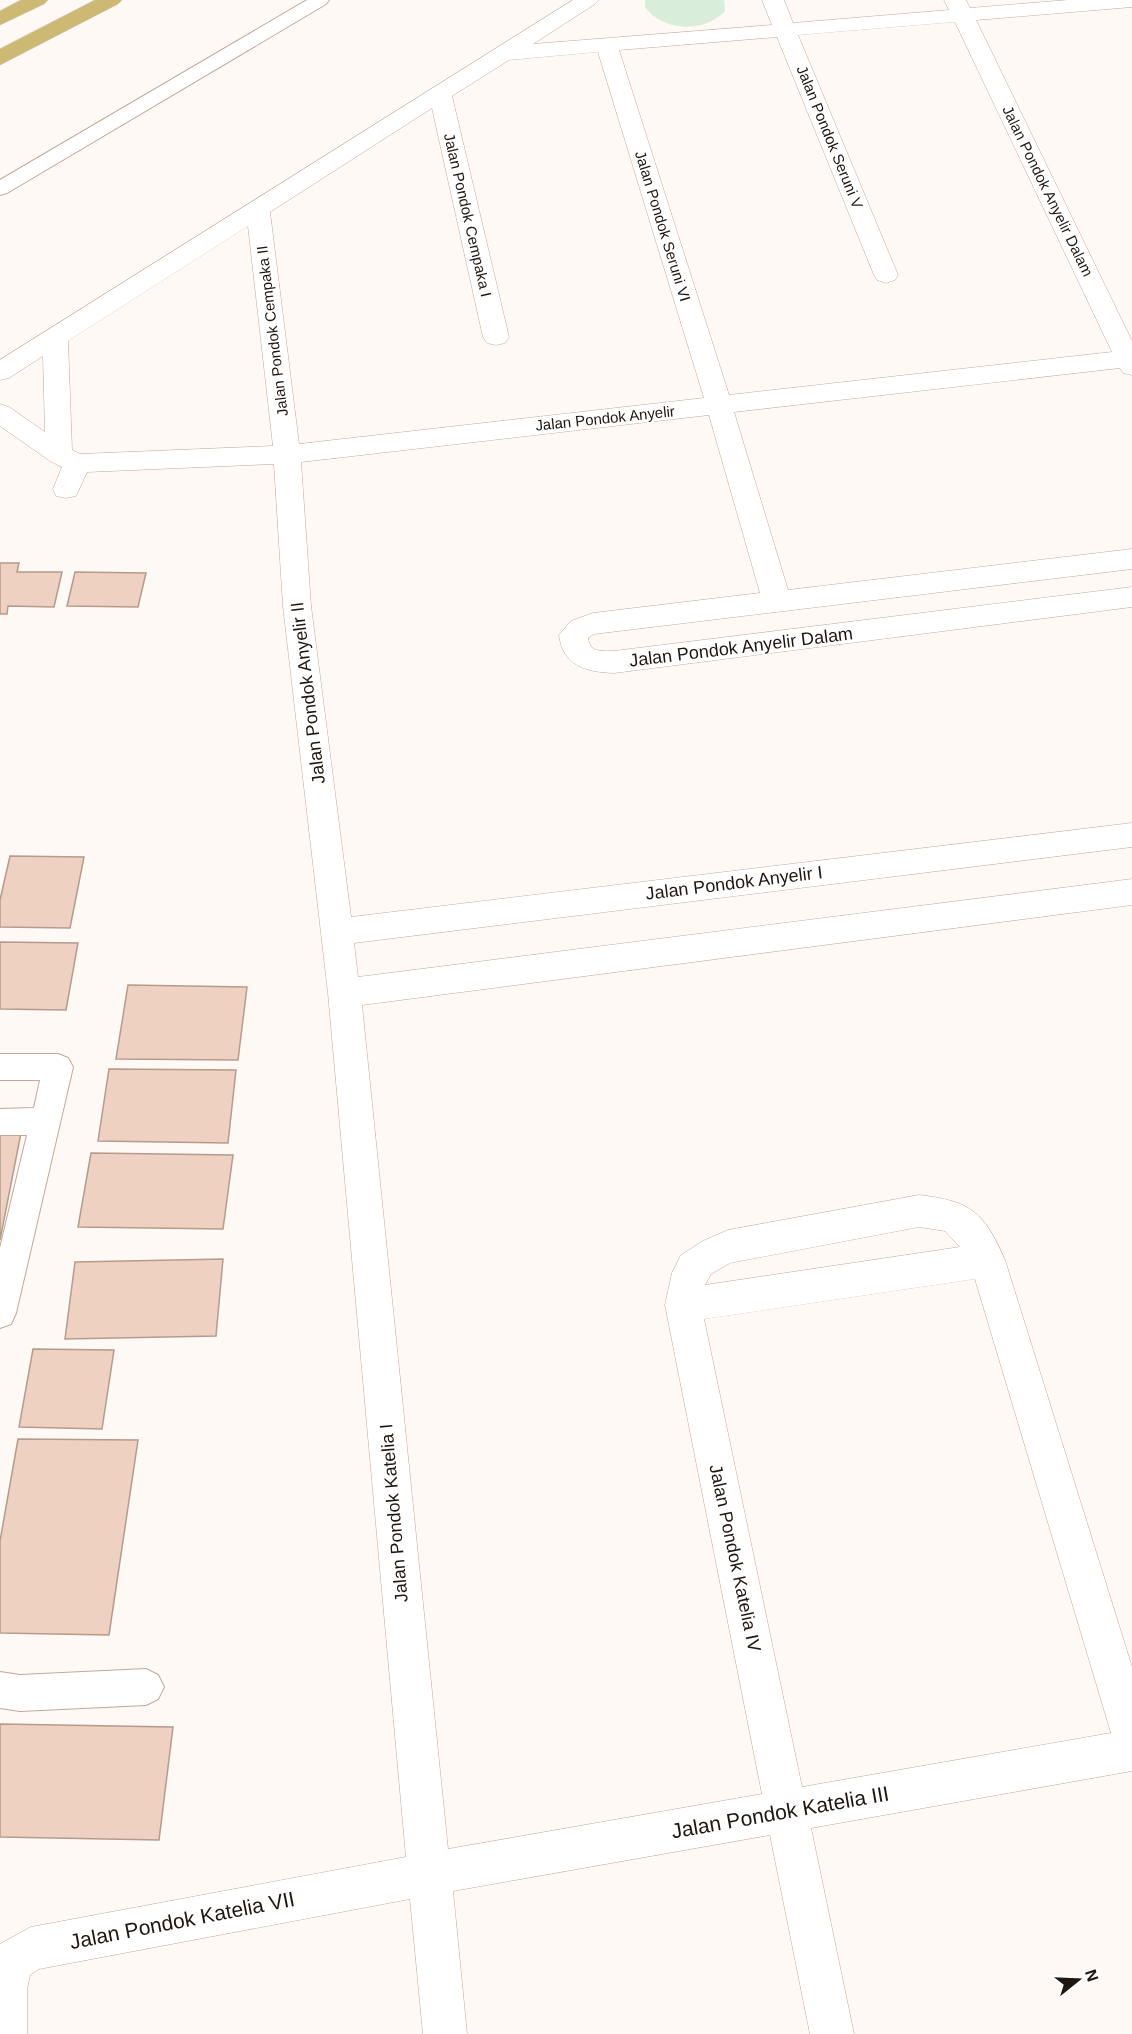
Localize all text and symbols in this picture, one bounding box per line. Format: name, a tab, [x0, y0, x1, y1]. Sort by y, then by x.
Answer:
street label: Jalan Pondok Seruni V	[794, 63, 866, 211]
street label: Jalan Pondok Anyelir Dalam	[999, 103, 1097, 279]
street label: Jalan Pondok Cempaka I	[441, 131, 495, 299]
street label: Jalan Pondok Seruni VI	[632, 149, 694, 303]
street label: Jalan Pondok Cempaka II	[253, 245, 291, 417]
street label: Jalan Pondok Anyelir	[534, 402, 676, 434]
street label: Jalan Pondok Anyelir II	[287, 601, 329, 785]
street label: Jalan Pondok Anyelir Dalam	[628, 623, 854, 671]
street label: Jalan Pondok Anyelir I	[644, 862, 824, 904]
street label: Jalan Pondok Katelia I	[376, 1423, 412, 1603]
street label: Jalan Pondok Katelia IV	[705, 1462, 765, 1654]
street label: Jalan Pondok Katelia III	[669, 1782, 891, 1842]
street label: Jalan Pondok Katelia VII	[67, 1887, 297, 1953]
north arrow	[1048, 1950, 1108, 2010]
text: N	[1082, 1967, 1102, 1984]

